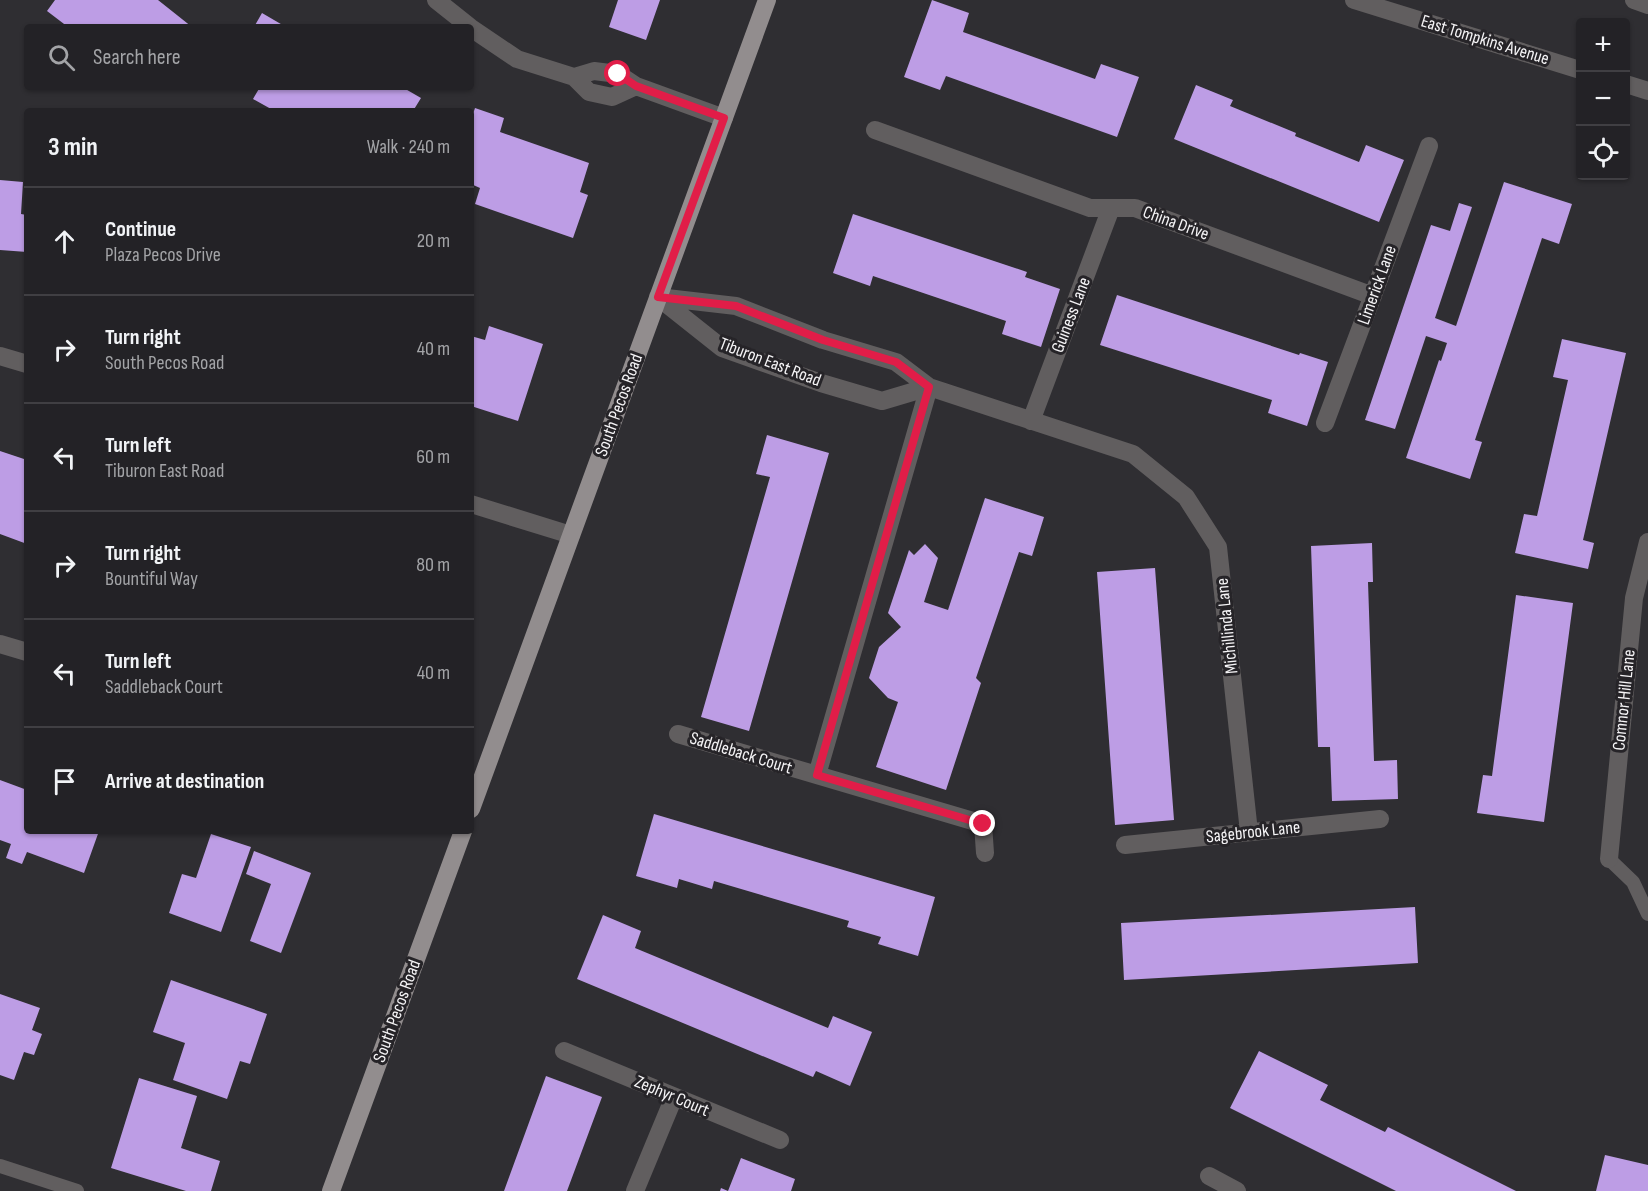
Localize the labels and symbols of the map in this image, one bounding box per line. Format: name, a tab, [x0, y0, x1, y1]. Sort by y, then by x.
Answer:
street label: East Tompkins Avenue	[1418, 11, 1552, 69]
route start	[604, 60, 630, 86]
street label: China Drive	[1140, 201, 1212, 245]
street label: Limerick Lane	[1353, 243, 1401, 327]
street label: Guiness Lane	[1047, 274, 1095, 356]
street label: Tiburon East Road	[716, 333, 824, 391]
street label: South Pecos Road	[591, 351, 647, 459]
street label: Michillinda Lane	[1212, 577, 1242, 675]
street label: Comnor Hill Lane	[1608, 648, 1640, 752]
street label: Saddleback Court	[687, 727, 795, 779]
route end	[969, 810, 995, 836]
street label: Sagebrook Lane	[1205, 817, 1301, 847]
street label: South Pecos Road	[369, 957, 425, 1065]
street label: Zephyr Court	[632, 1071, 713, 1121]

